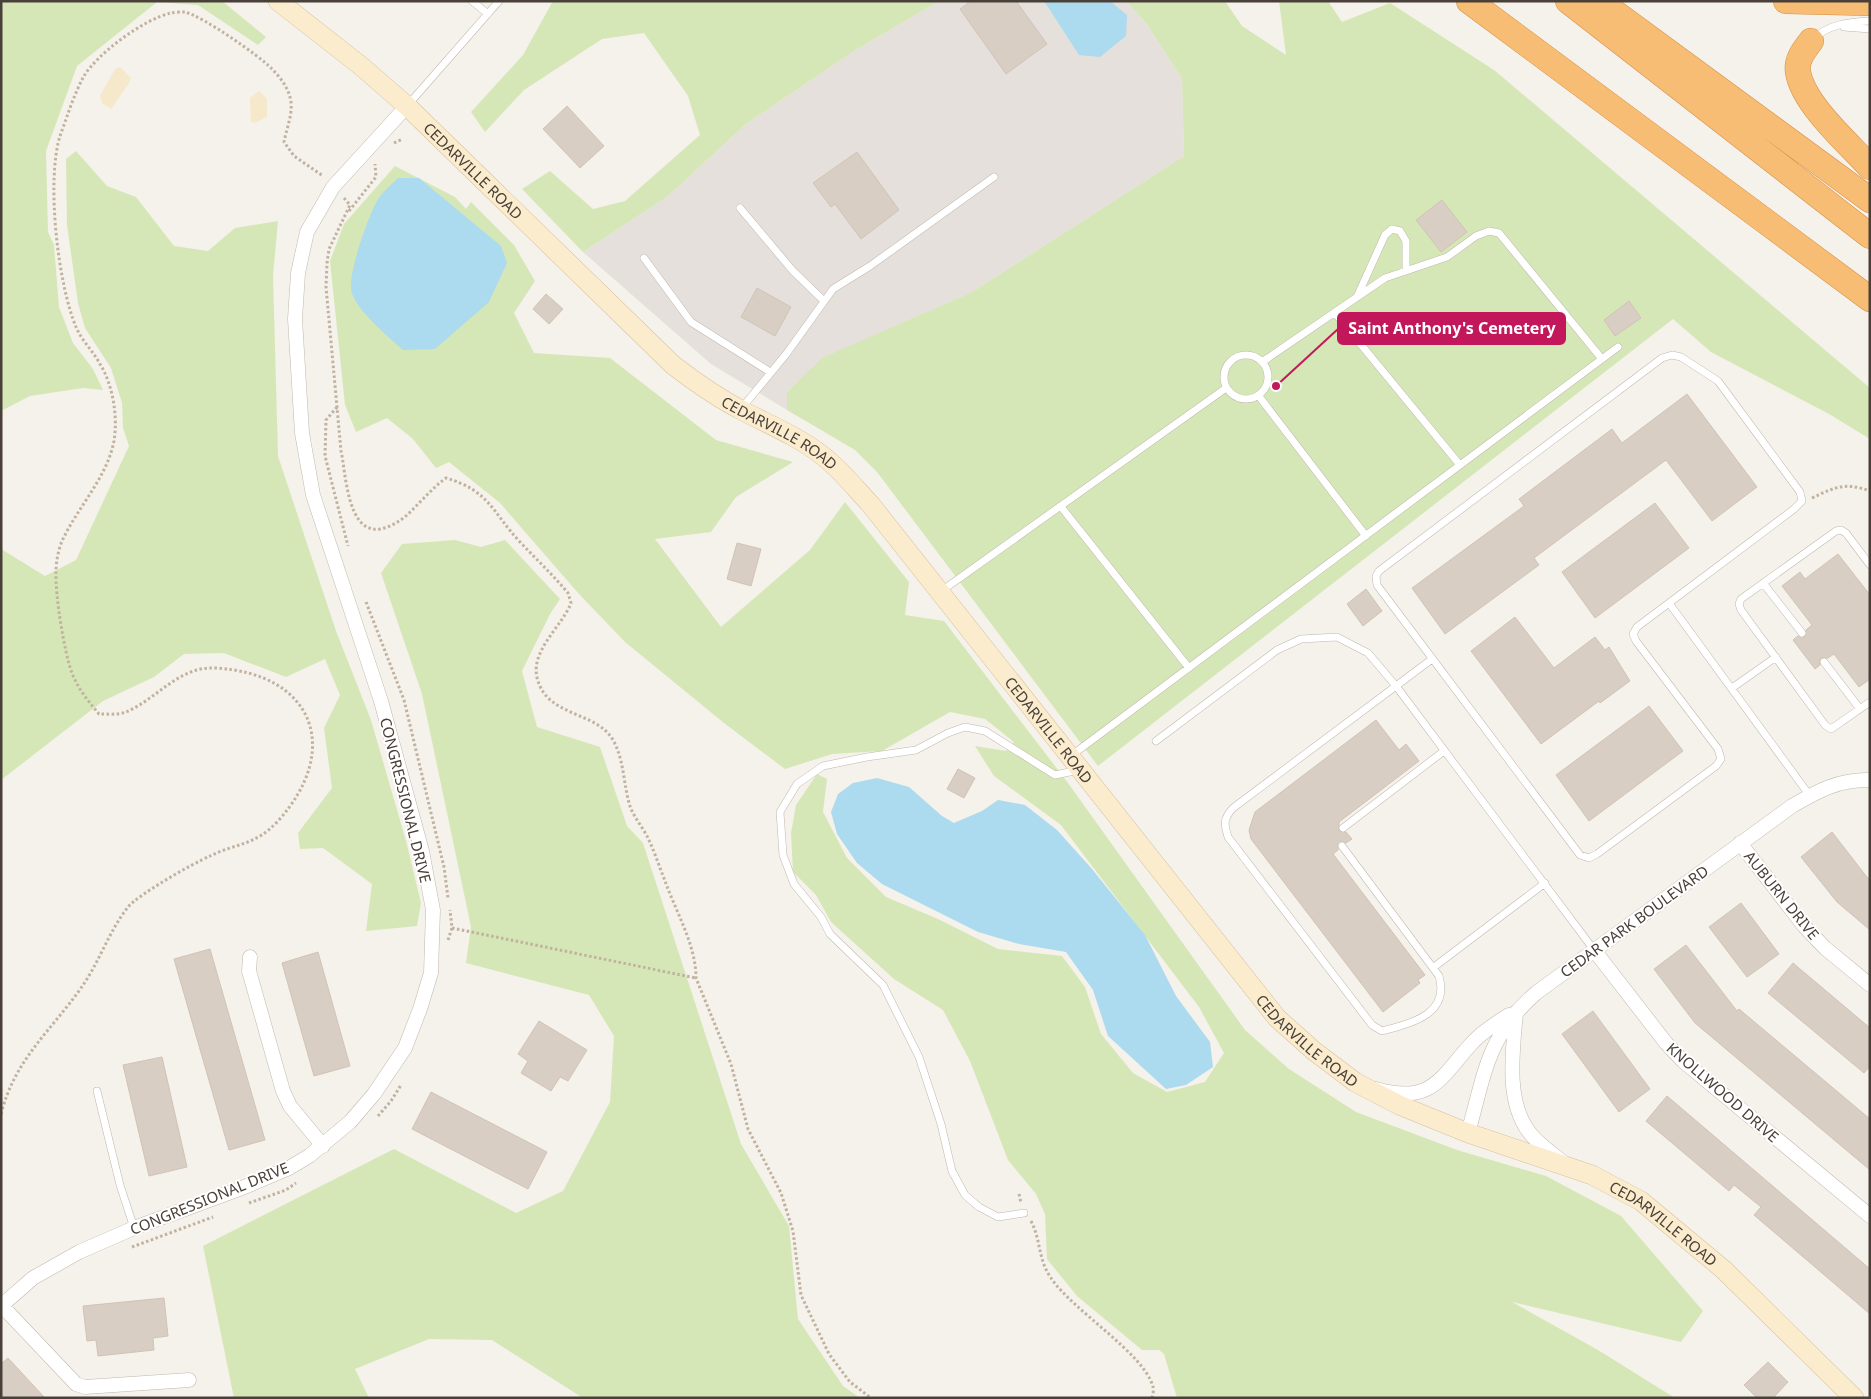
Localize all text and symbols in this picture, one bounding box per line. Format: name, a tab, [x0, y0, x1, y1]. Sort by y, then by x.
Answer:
street label: CEDARVILLE ROAD	[420, 118, 527, 223]
callout: Saint Anthony's Cemetery	[1338, 313, 1565, 344]
text: Saint Anthony's Cemetery	[1348, 317, 1557, 339]
street label: CEDARVILLE ROAD	[718, 391, 842, 474]
street label: CEDARVILLE ROAD	[1001, 672, 1098, 787]
street label: CONGRESSIONAL DRIVE	[376, 715, 436, 885]
street label: AUBURN DRIVE	[1740, 847, 1824, 943]
street label: CEDAR PARK BOULEVARD	[1556, 860, 1712, 982]
street label: CEDARVILLE ROAD	[1252, 990, 1363, 1091]
street label: KNOLLWOOD DRIVE	[1663, 1038, 1783, 1146]
street label: CONGRESSIONAL DRIVE	[127, 1157, 291, 1239]
street label: CEDARVILLE ROAD	[1606, 1176, 1722, 1270]

